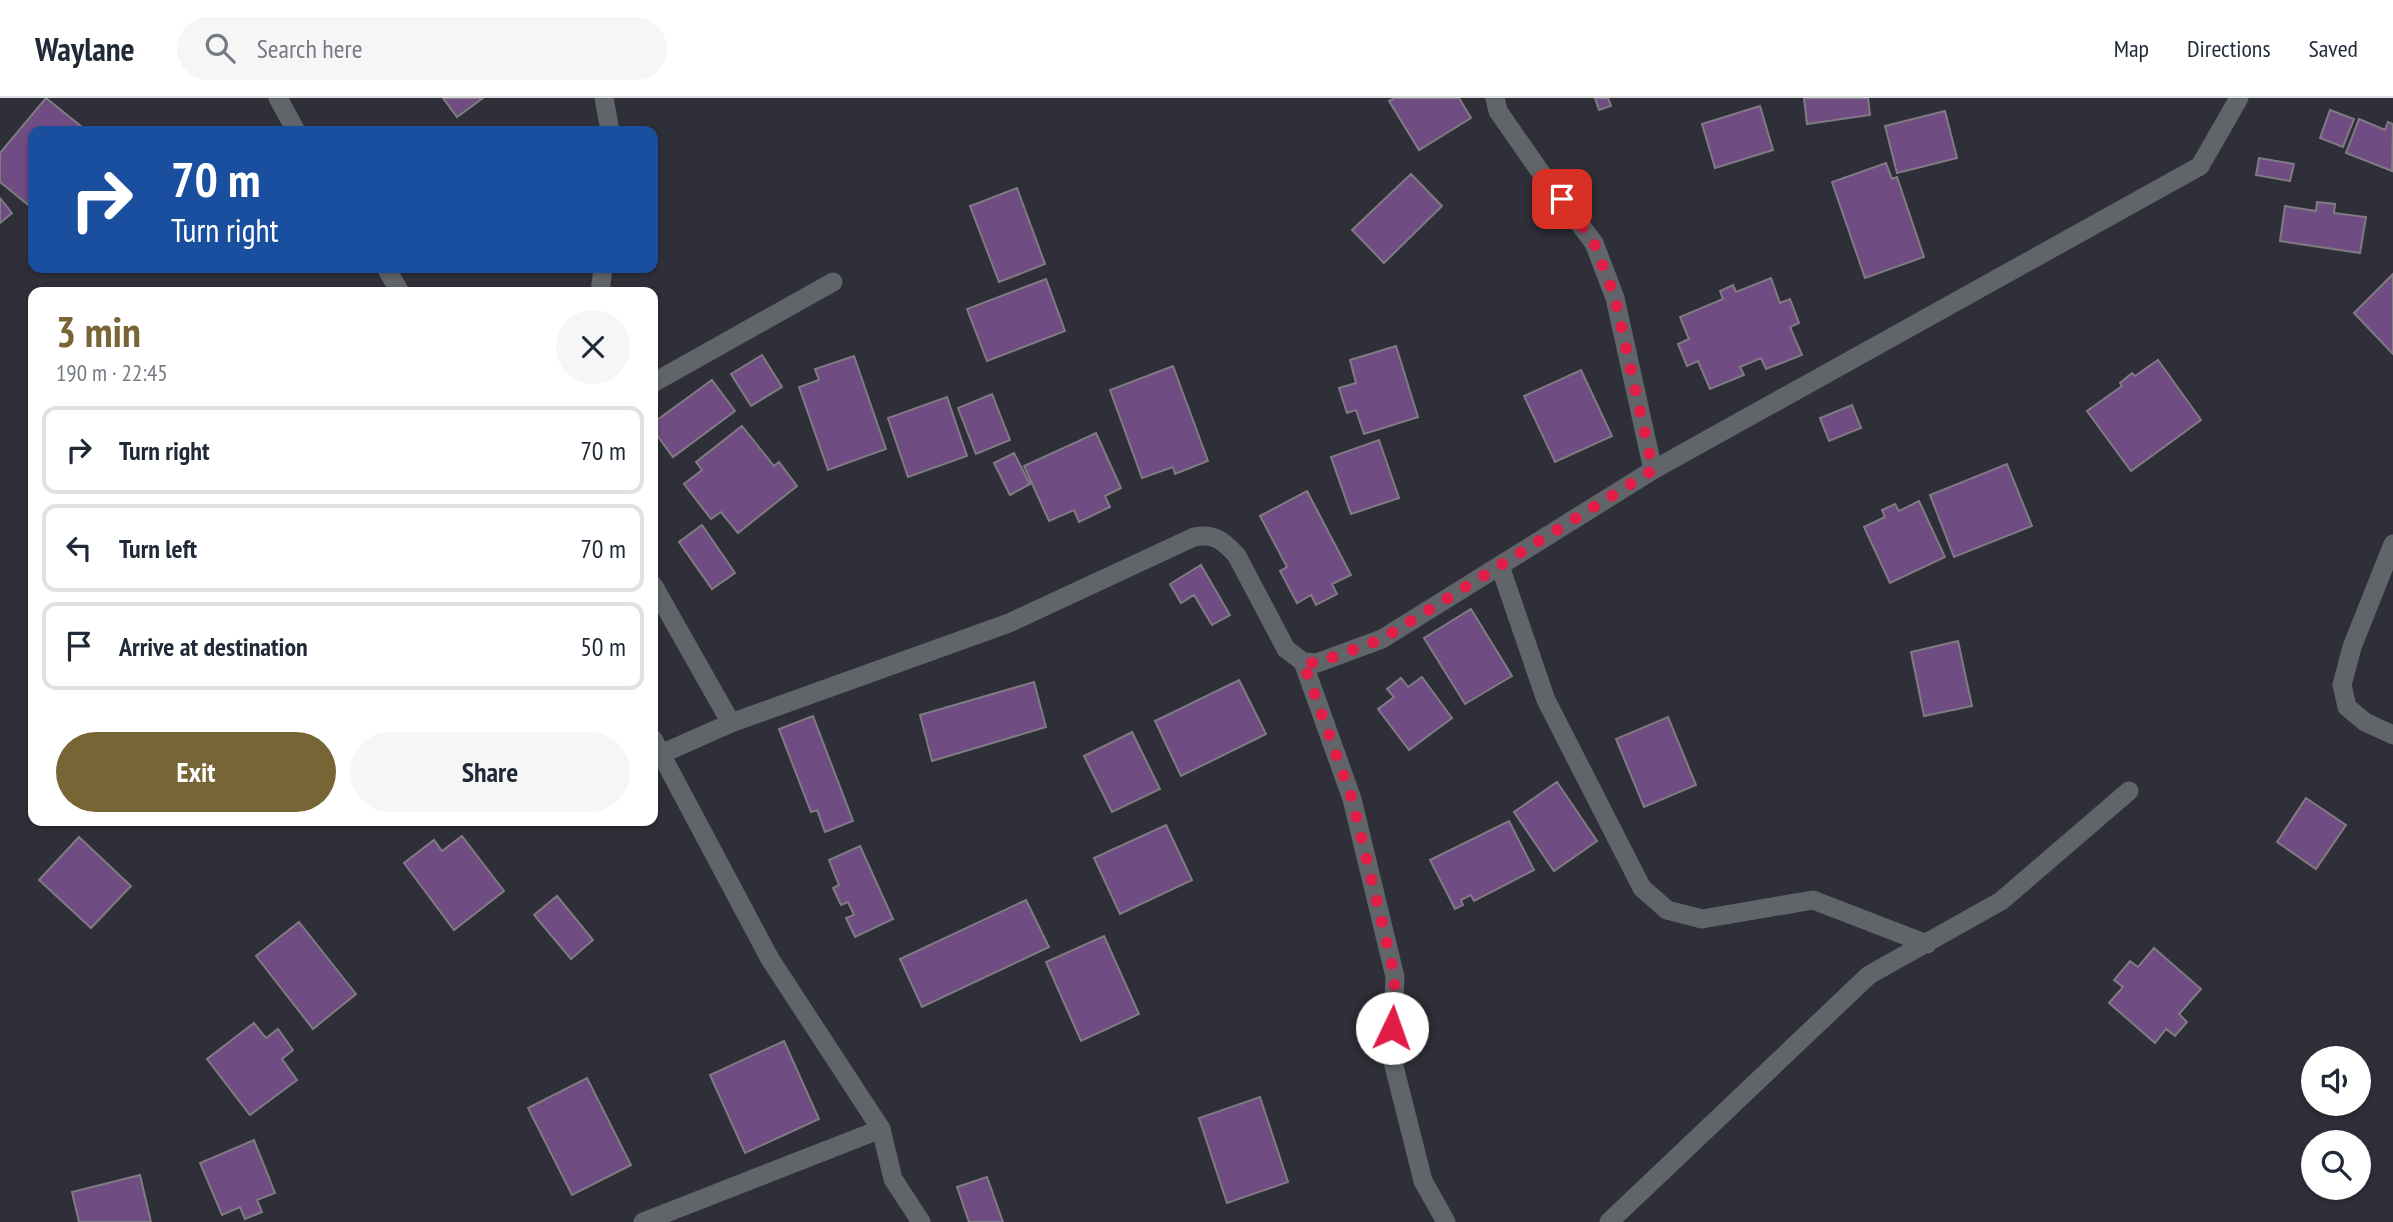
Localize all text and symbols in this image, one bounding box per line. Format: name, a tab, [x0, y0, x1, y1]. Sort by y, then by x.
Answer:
search box	[177, 17, 667, 80]
text: Waylane	[35, 27, 135, 70]
icon: search	[201, 29, 239, 67]
text: Search here	[257, 32, 362, 65]
text: Map	[2114, 33, 2149, 64]
text: Directions	[2187, 33, 2271, 64]
text: Saved	[2309, 33, 2358, 64]
text: 70 m	[171, 147, 260, 211]
icon: right	[56, 154, 147, 245]
pin	[1532, 169, 1592, 229]
icon: arrive	[1543, 180, 1581, 218]
text: Turn right	[171, 209, 279, 251]
text: 3 min	[56, 304, 141, 359]
button: close	[556, 310, 630, 384]
text: 190 m · 22:45	[56, 358, 168, 387]
icon: right	[60, 431, 98, 469]
text: Turn right	[119, 434, 210, 467]
text: 70 m	[580, 434, 626, 467]
icon: left	[60, 529, 98, 567]
text: Turn left	[119, 532, 197, 565]
text: 70 m	[580, 532, 626, 565]
icon: arrive	[60, 627, 98, 665]
text: Arrive at destination	[119, 630, 308, 663]
text: 50 m	[580, 630, 626, 663]
button: Exit	[56, 732, 336, 812]
button: Share	[350, 732, 630, 812]
position arrow	[1355, 991, 1429, 1065]
map controls	[2301, 1046, 2371, 1200]
button: sound	[2301, 1046, 2371, 1116]
button: search	[2301, 1130, 2371, 1200]

